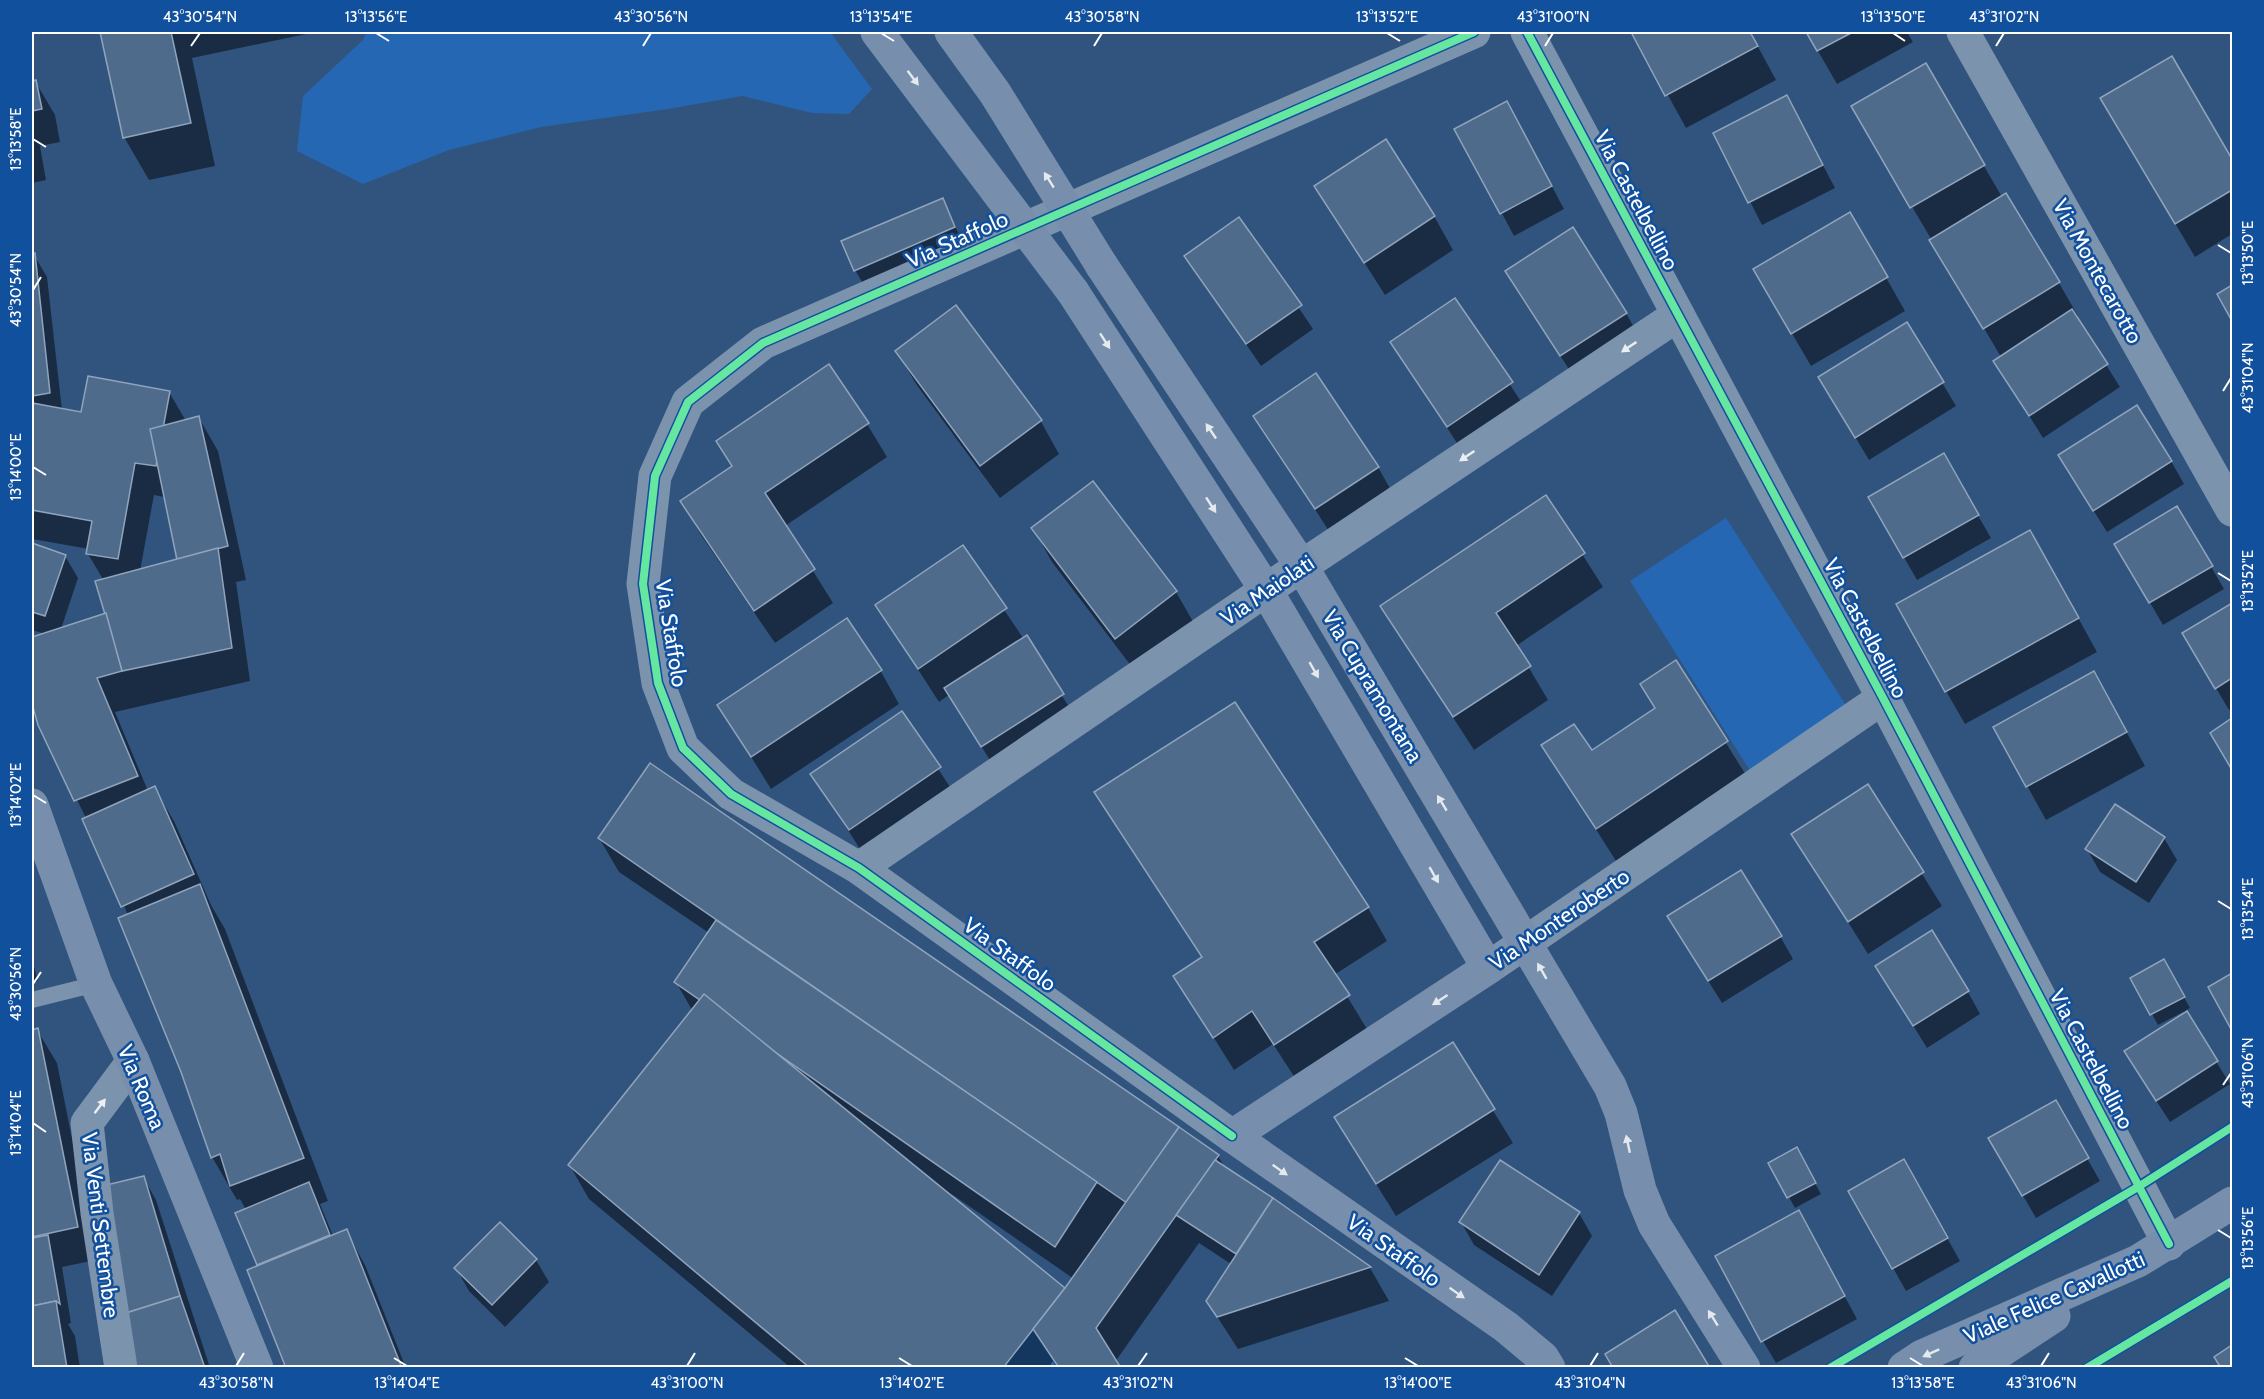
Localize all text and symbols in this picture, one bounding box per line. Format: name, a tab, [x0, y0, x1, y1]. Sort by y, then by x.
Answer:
text: 43°30'54"N	[163, 8, 237, 26]
text: 13°13'56"E	[345, 8, 407, 26]
text: 43°30'56"N	[614, 8, 688, 26]
text: 13°13'54"E	[850, 8, 912, 26]
text: 43°30'58"N	[1065, 8, 1139, 26]
text: 13°13'52"E	[1356, 8, 1418, 26]
text: 43°31'00"N	[1516, 8, 1590, 26]
text: 13°13'50"E	[1861, 8, 1925, 26]
text: 43°31'02"N	[1969, 8, 2039, 26]
one-way arrow	[906, 71, 918, 86]
text: 13°13'58"E	[7, 107, 25, 171]
street label: Via Castelbellino	[1588, 126, 1685, 275]
one-way arrow	[1043, 172, 1054, 189]
street label: Via Montecarotto	[2047, 194, 2148, 348]
street label: Via Staffolo	[902, 205, 1012, 274]
text: 13°13'50"E	[2239, 221, 2257, 285]
text: 43°30'54"N	[7, 253, 25, 327]
one-way arrow	[1099, 333, 1110, 349]
one-way arrow	[1622, 341, 1638, 353]
text: 43°31'04"N	[2239, 342, 2257, 414]
one-way arrow	[1205, 423, 1217, 439]
text: 13°14'00"E	[7, 433, 25, 501]
one-way arrow	[1460, 450, 1476, 462]
one-way arrow	[1205, 497, 1216, 513]
street label: Via Maiolati	[1215, 549, 1319, 632]
text: 13°13'52"E	[2239, 550, 2257, 612]
street label: Via Castelbellino	[1817, 554, 1914, 703]
street label: Via Staffolo	[650, 577, 693, 689]
street label: Via Cupramontana	[1316, 605, 1429, 768]
one-way arrow	[1308, 662, 1318, 679]
text: 13°14'02"E	[7, 763, 25, 827]
one-way arrow	[1437, 795, 1448, 811]
street label: Via Monteroberto	[1484, 862, 1635, 976]
one-way arrow	[1428, 867, 1439, 883]
text: 13°13'54"E	[2239, 878, 2257, 940]
street label: Via Staffolo	[958, 912, 1062, 997]
text: 43°30'56"N	[7, 947, 25, 1021]
one-way arrow	[1537, 962, 1547, 979]
street label: Via Castelbellino	[2043, 985, 2140, 1134]
one-way arrow	[1432, 994, 1448, 1006]
text: 43°31'06"N	[2239, 1037, 2257, 1109]
street label: Via Roma	[112, 1041, 172, 1134]
text: 13°14'04"E	[7, 1090, 25, 1156]
one-way arrow	[94, 1098, 106, 1114]
street label: Via Venti Settembre	[76, 1131, 125, 1319]
one-way arrow	[1623, 1134, 1632, 1153]
one-way arrow	[1272, 1164, 1288, 1176]
text: 13°13'56"E	[2239, 1207, 2257, 1269]
street label: Via Staffolo	[1341, 1208, 1446, 1293]
street label: Viale Felice Cavallotti	[1960, 1245, 2149, 1350]
one-way arrow	[1449, 1287, 1465, 1299]
one-way arrow	[1707, 1310, 1718, 1326]
one-way arrow	[1922, 1348, 1940, 1358]
text: 43°30'58"N	[199, 1374, 273, 1392]
text: 13°14'04"E	[374, 1374, 440, 1392]
text: 43°31'00"N	[650, 1374, 724, 1392]
text: 13°14'02"E	[880, 1374, 944, 1392]
text: 43°31'02"N	[1103, 1374, 1173, 1392]
text: 13°14'00"E	[1384, 1374, 1452, 1392]
text: 43°31'04"N	[1554, 1374, 1626, 1392]
text: 13°13'58"E	[1891, 1374, 1955, 1392]
text: 43°31'06"N	[2005, 1374, 2077, 1392]

